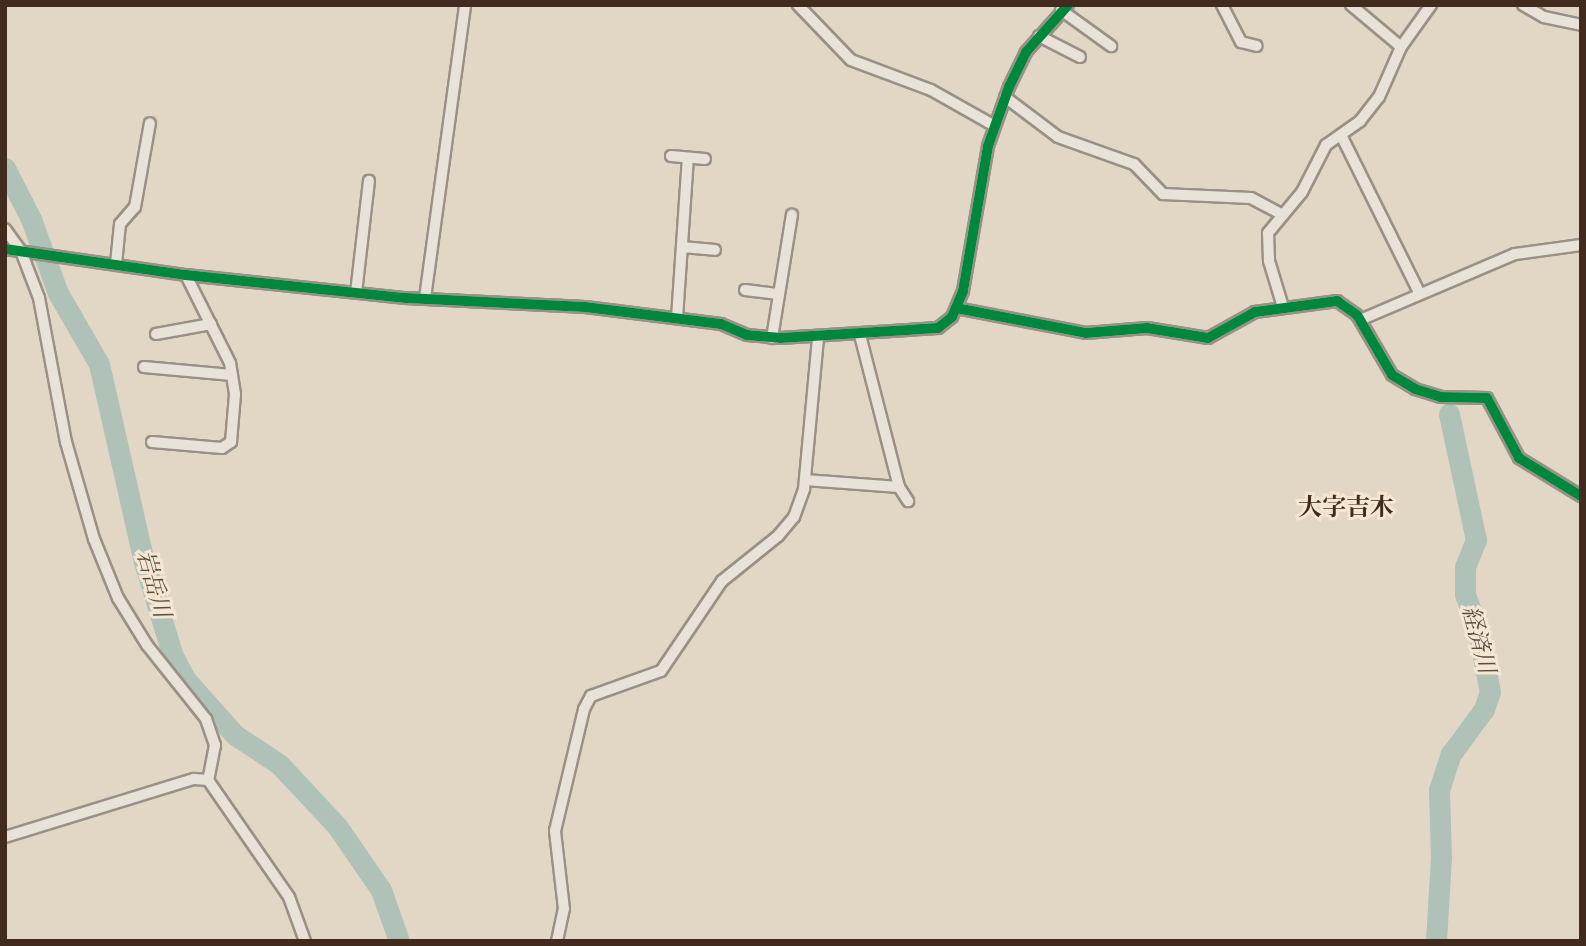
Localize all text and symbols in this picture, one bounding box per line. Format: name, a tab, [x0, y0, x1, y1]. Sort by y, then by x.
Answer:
district label: 大字吉木	[1298, 496, 1394, 524]
water label: 岩岳川	[129, 547, 175, 621]
water label: 経済川	[1455, 603, 1499, 677]

